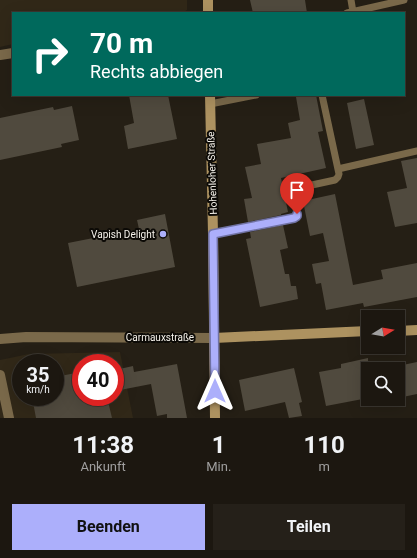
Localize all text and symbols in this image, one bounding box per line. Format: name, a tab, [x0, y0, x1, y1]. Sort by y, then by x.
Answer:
text: 70 m	[90, 27, 153, 60]
icon: right	[24, 28, 76, 80]
text: Rechts abbiegen	[90, 61, 223, 82]
street label: Hohenloher Straße	[205, 131, 219, 215]
pin	[280, 173, 314, 214]
icon: arrive	[286, 179, 308, 201]
place label: Vapish Delight	[91, 229, 155, 240]
marker: Vapish Delight	[158, 229, 168, 239]
north arrow	[361, 310, 405, 354]
map controls	[361, 310, 405, 406]
street label: Carmauxstraße	[126, 332, 194, 343]
speed limit sign: 40	[72, 354, 124, 406]
button: search	[361, 362, 405, 406]
text: 35	[27, 363, 49, 387]
position arrow	[194, 370, 236, 412]
text: km/h	[26, 384, 50, 395]
text: 11:38	[72, 431, 134, 459]
text: 1	[212, 431, 226, 459]
text: 110	[303, 431, 345, 459]
text: Ankunft	[80, 459, 126, 474]
text: Min.	[206, 459, 231, 474]
text: m	[318, 459, 330, 474]
button: Beenden	[12, 504, 205, 550]
button: Teilen	[213, 504, 405, 550]

